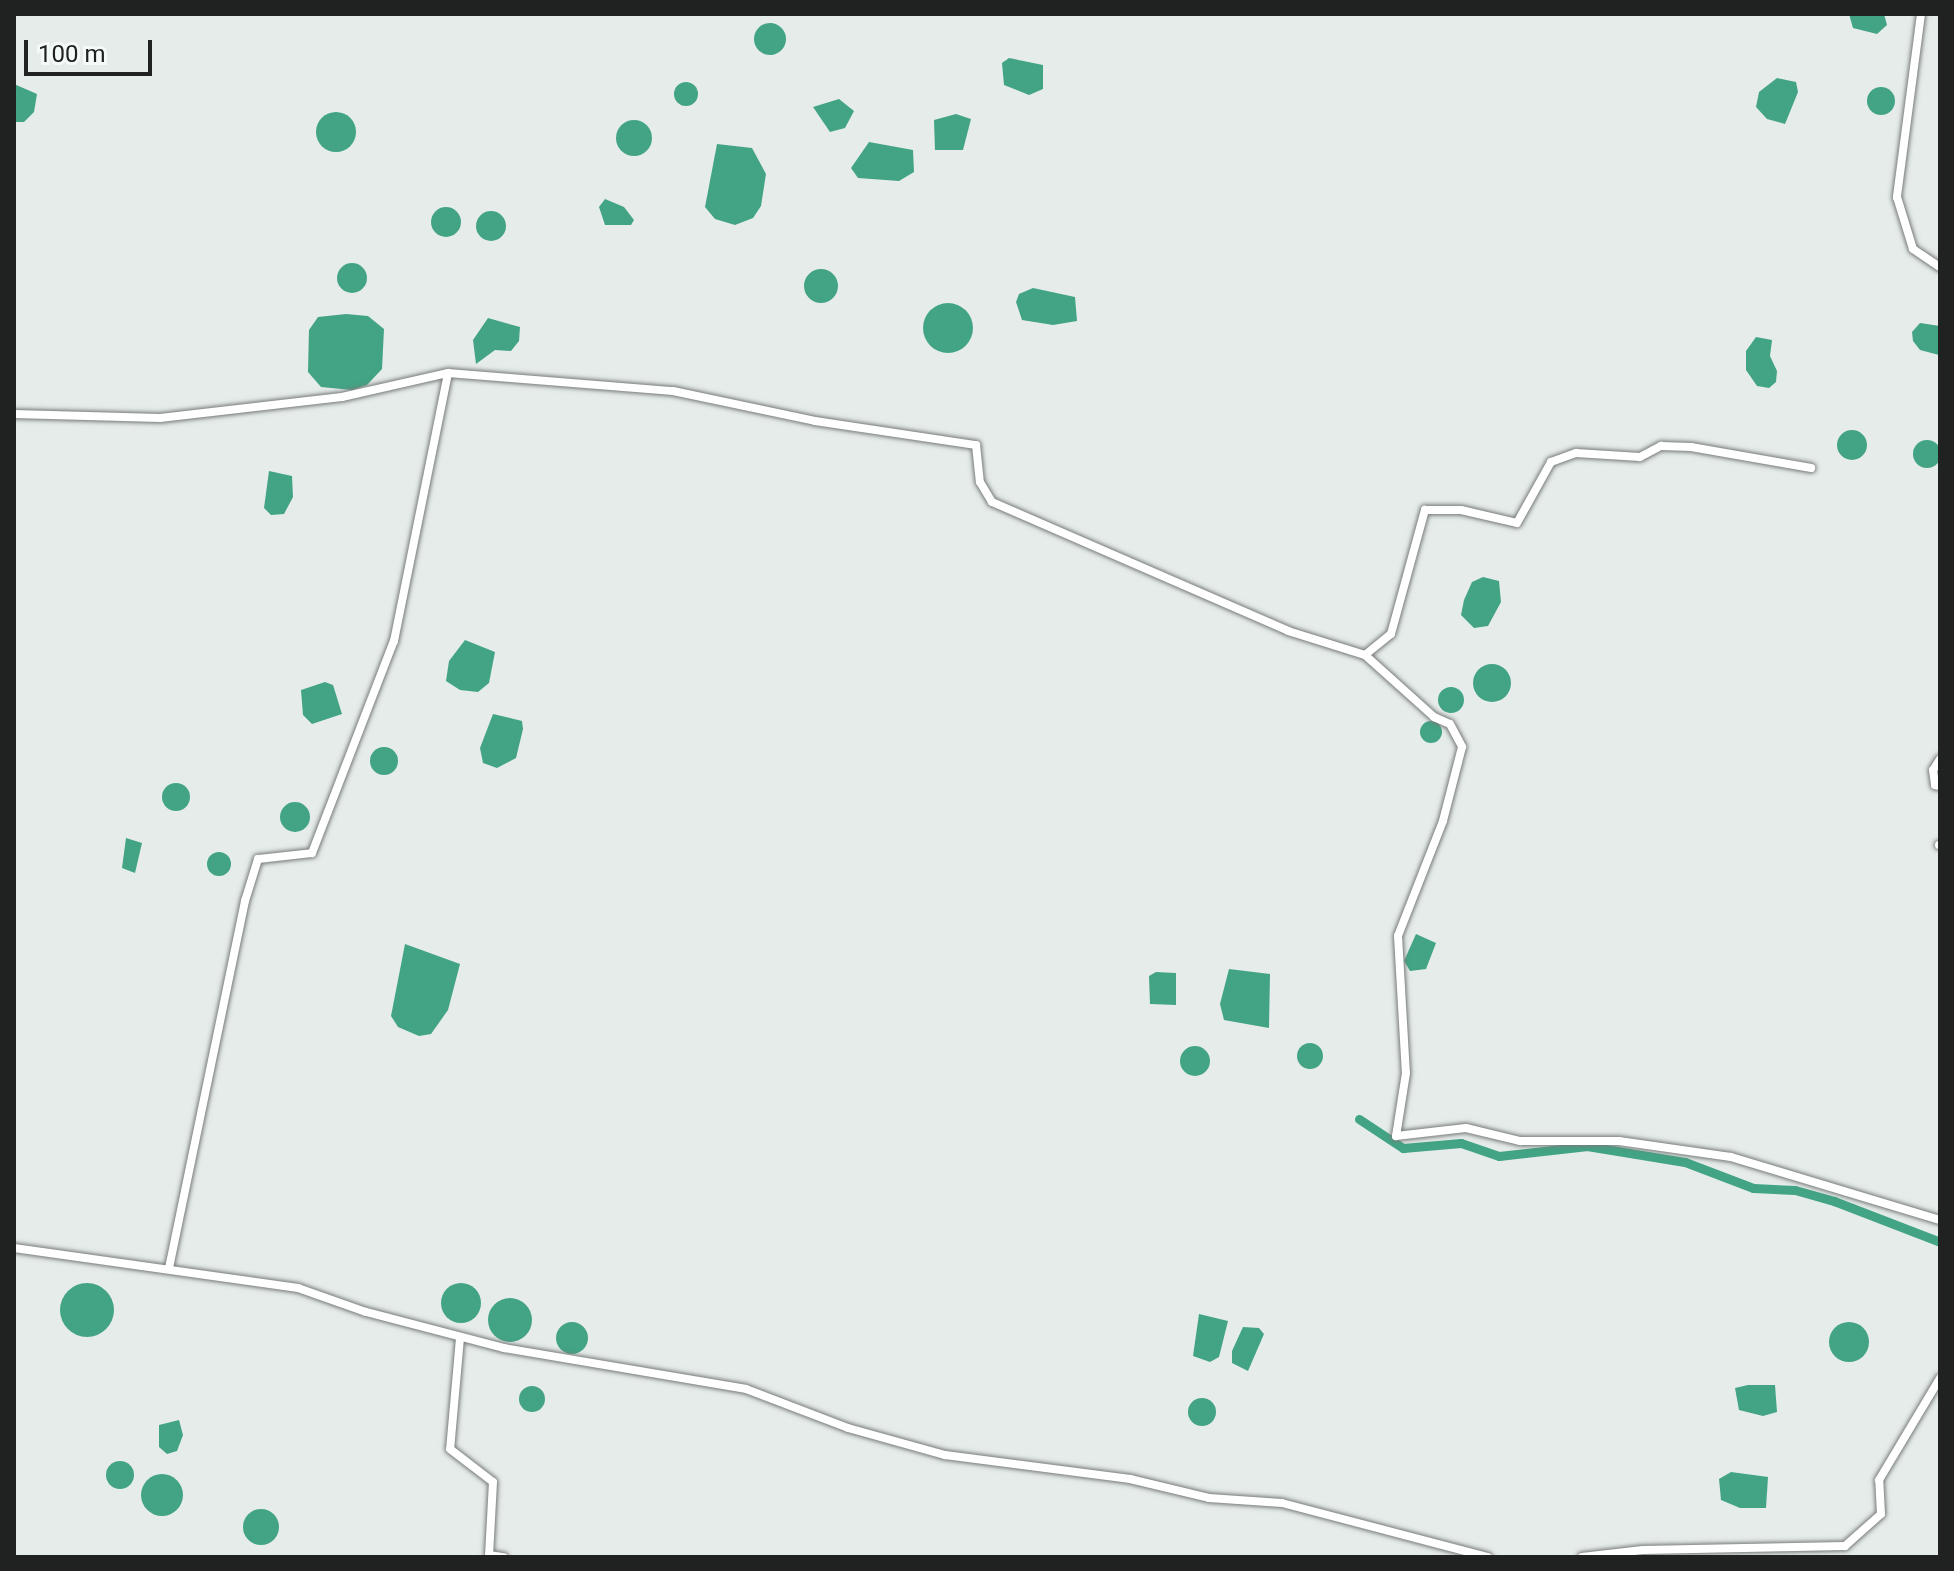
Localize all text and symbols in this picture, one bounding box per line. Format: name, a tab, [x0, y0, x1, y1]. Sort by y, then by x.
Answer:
scale bar	[28, 24, 156, 74]
text: 100 m	[38, 40, 105, 68]

